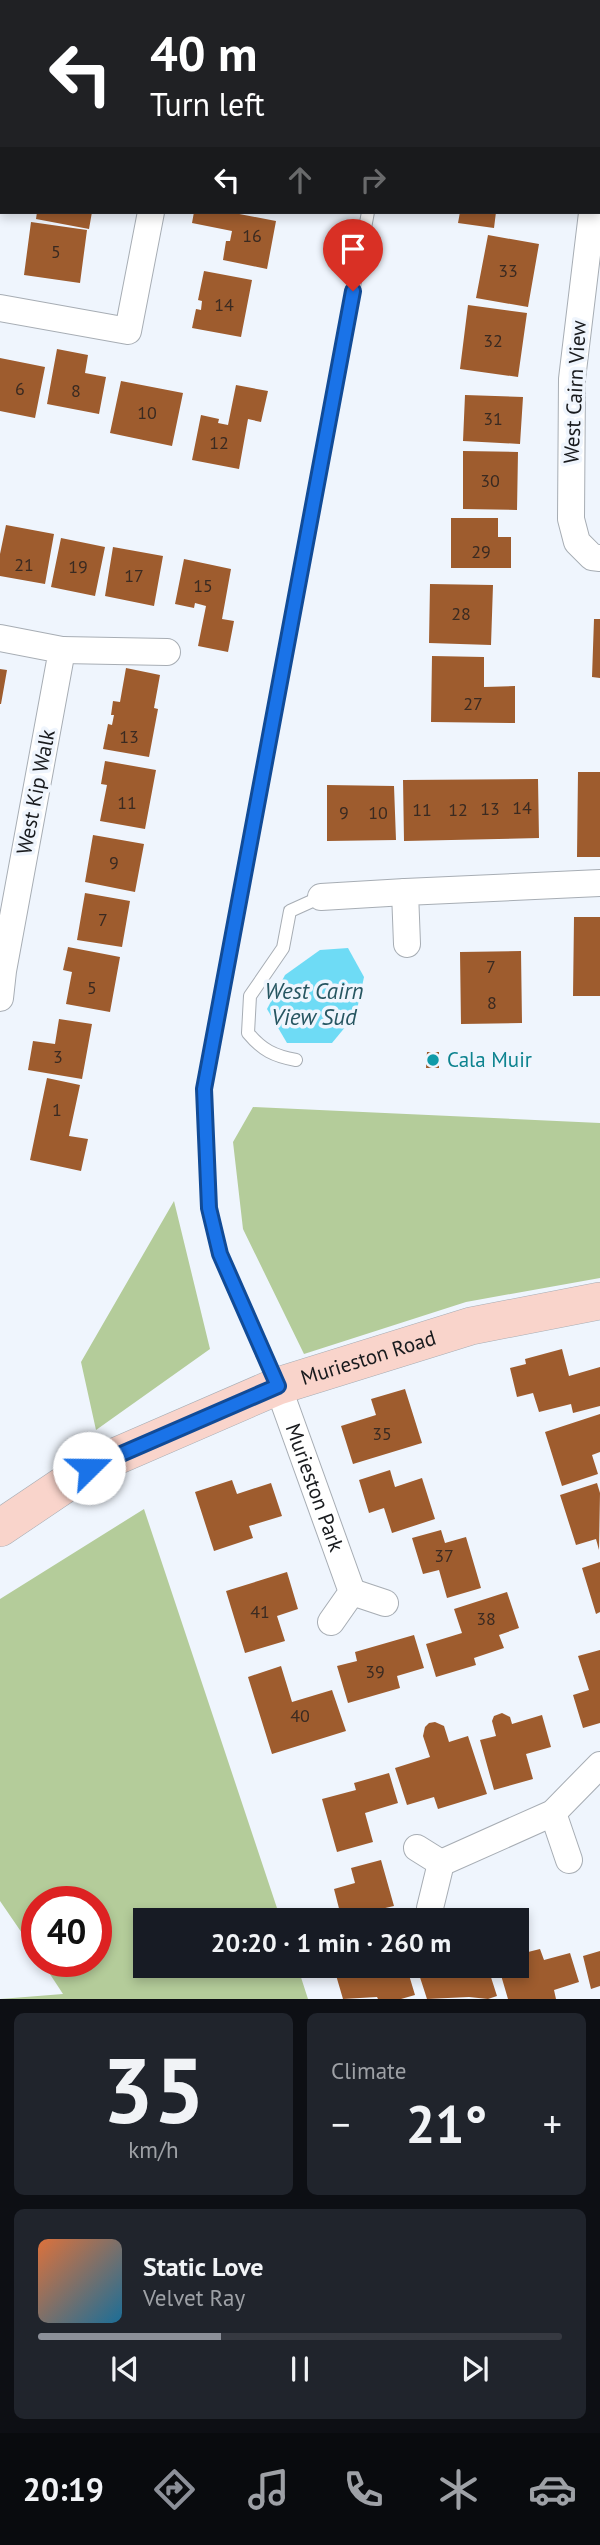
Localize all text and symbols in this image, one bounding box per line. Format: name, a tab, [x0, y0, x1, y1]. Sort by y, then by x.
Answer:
text: 40 m	[150, 21, 257, 85]
icon: left	[35, 28, 126, 119]
text: Turn left	[150, 83, 265, 125]
icon: left	[208, 161, 246, 199]
icon: ahead	[281, 161, 319, 199]
icon: right	[354, 161, 392, 199]
pin	[323, 219, 383, 291]
house number: 16	[242, 224, 262, 247]
icon: arrive	[334, 230, 372, 268]
house number: 5	[51, 240, 61, 263]
house number: 33	[498, 259, 518, 282]
house number: 14	[214, 293, 234, 316]
street label: West Cairn View	[557, 319, 592, 464]
house number: 32	[483, 329, 503, 352]
house number: 6	[15, 377, 25, 400]
house number: 8	[71, 379, 81, 402]
house number: 10	[137, 401, 157, 424]
house number: 31	[483, 407, 503, 430]
house number: 12	[209, 431, 229, 454]
house number: 30	[480, 469, 500, 492]
house number: 29	[471, 540, 491, 563]
house number: 21	[14, 553, 34, 576]
house number: 19	[68, 555, 88, 578]
house number: 17	[124, 564, 144, 587]
house number: 15	[193, 574, 213, 597]
house number: 28	[451, 602, 471, 625]
house number: 27	[463, 692, 483, 715]
house number: 13	[119, 725, 139, 748]
street label: West Kip Walk	[10, 727, 61, 857]
house number: 11	[117, 791, 137, 814]
house number: 14	[512, 796, 532, 819]
house number: 13	[480, 797, 500, 820]
house number: 11	[412, 798, 432, 821]
house number: 12	[448, 798, 468, 821]
house number: 9	[339, 801, 349, 824]
house number: 10	[368, 801, 388, 824]
house number: 9	[109, 851, 119, 874]
house number: 7	[98, 908, 108, 931]
house number: 7	[486, 955, 496, 978]
house number: 5	[87, 976, 97, 999]
water label: West Cairn View Sud	[265, 976, 363, 1031]
house number: 8	[487, 991, 497, 1014]
house number: 3	[53, 1045, 63, 1068]
place label: Cala Muir	[447, 1046, 532, 1073]
marker: Cala Muir	[425, 1052, 441, 1068]
house number: 1	[52, 1098, 62, 1121]
street label: Murieston Road	[297, 1324, 439, 1391]
street label: Murieston Park	[280, 1420, 350, 1555]
house number: 35	[372, 1422, 392, 1445]
position arrow	[52, 1431, 126, 1505]
house number: 37	[434, 1544, 454, 1567]
house number: 41	[250, 1600, 270, 1623]
house number: 38	[476, 1607, 496, 1630]
house number: 39	[365, 1660, 385, 1683]
house number: 40	[290, 1704, 310, 1727]
speed limit sign: 40	[21, 1886, 112, 1977]
text: 20:20 · 1 min · 260 m	[211, 1926, 451, 1959]
text: 35	[102, 2030, 205, 2148]
text: Climate	[331, 2056, 406, 2085]
text: 21°	[406, 2090, 487, 2157]
text: −	[331, 2099, 350, 2148]
text: +	[543, 2099, 562, 2148]
text: km/h	[128, 2135, 179, 2164]
text: Static Love	[143, 2250, 264, 2283]
text: Velvet Ray	[143, 2283, 245, 2312]
icon: previous	[106, 2350, 144, 2388]
icon: pause	[281, 2350, 319, 2388]
icon: next	[456, 2350, 494, 2388]
icon: directions	[150, 2465, 199, 2514]
icon: music	[244, 2465, 293, 2514]
icon: phone	[339, 2465, 388, 2514]
icon: climate	[434, 2465, 483, 2514]
icon: car	[528, 2465, 577, 2514]
text: 20:19	[23, 2468, 104, 2510]

